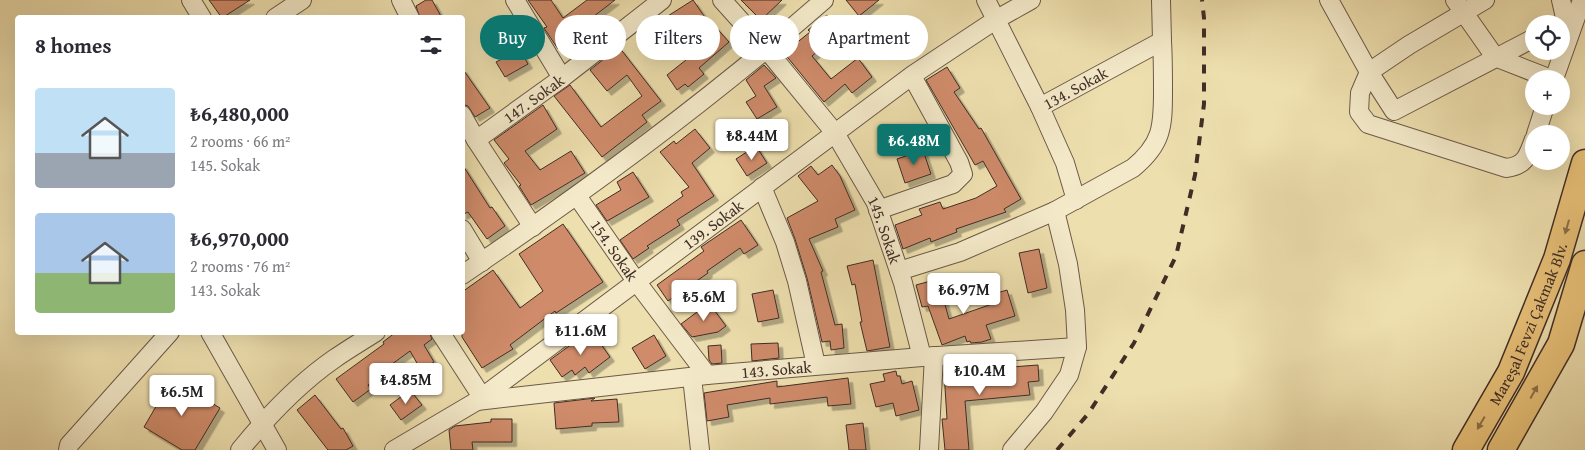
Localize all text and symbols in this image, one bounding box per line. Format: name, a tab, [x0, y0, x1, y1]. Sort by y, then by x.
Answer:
chip: Buy	[480, 15, 545, 60]
chip: Rent	[555, 15, 626, 60]
chip: Filters	[636, 15, 720, 60]
chip: New	[730, 15, 799, 60]
chip: Apartment	[809, 15, 928, 60]
map controls	[1525, 15, 1570, 170]
button: locate	[1525, 15, 1570, 60]
text: 8 homes	[35, 30, 111, 61]
icon: filters	[417, 31, 445, 59]
street label: 134. Sokak	[1039, 60, 1113, 115]
street label: 147. Sokak	[498, 68, 570, 129]
button: +	[1525, 70, 1570, 115]
text: ₺6,480,000	[190, 98, 289, 129]
icon: home	[75, 108, 135, 168]
pin: ₺8.44M	[711, 119, 793, 161]
text: ₺8.44M	[726, 123, 778, 147]
pin: ₺6.48M	[873, 124, 955, 166]
button: −	[1525, 125, 1570, 170]
text: ₺6.48M	[888, 128, 940, 152]
text: 2 rooms · 66 m²	[190, 129, 290, 153]
text: 145. Sokak	[190, 153, 260, 177]
street label: 145. Sokak	[862, 191, 908, 268]
street label: 139. Sokak	[678, 193, 749, 255]
street label: 154. Sokak	[585, 214, 645, 287]
one-way arrow	[1562, 219, 1570, 234]
text: ₺6,970,000	[190, 223, 289, 254]
icon: home	[75, 233, 135, 293]
street label: Mareşal Fevzi Çakmak Blv.	[1482, 240, 1573, 410]
text: 2 rooms · 76 m²	[190, 254, 290, 278]
pin: ₺6.97M	[923, 272, 1005, 315]
text: ₺6.97M	[938, 277, 990, 301]
text: 143. Sokak	[190, 278, 260, 302]
pin: ₺5.6M	[669, 280, 739, 322]
text: ₺5.6M	[682, 284, 726, 308]
pin: ₺11.6M	[540, 314, 622, 356]
text: ₺11.6M	[555, 318, 607, 342]
street label: 143. Sokak	[740, 354, 813, 384]
pin: ₺10.4M	[939, 354, 1021, 396]
text: ₺10.4M	[954, 358, 1006, 382]
pin: ₺4.85M	[365, 362, 447, 405]
text: ₺4.85M	[380, 367, 432, 391]
pin: ₺6.5M	[147, 374, 217, 417]
text: ₺6.5M	[160, 379, 204, 403]
one-way arrow	[1529, 386, 1538, 399]
one-way arrow	[1477, 417, 1486, 430]

